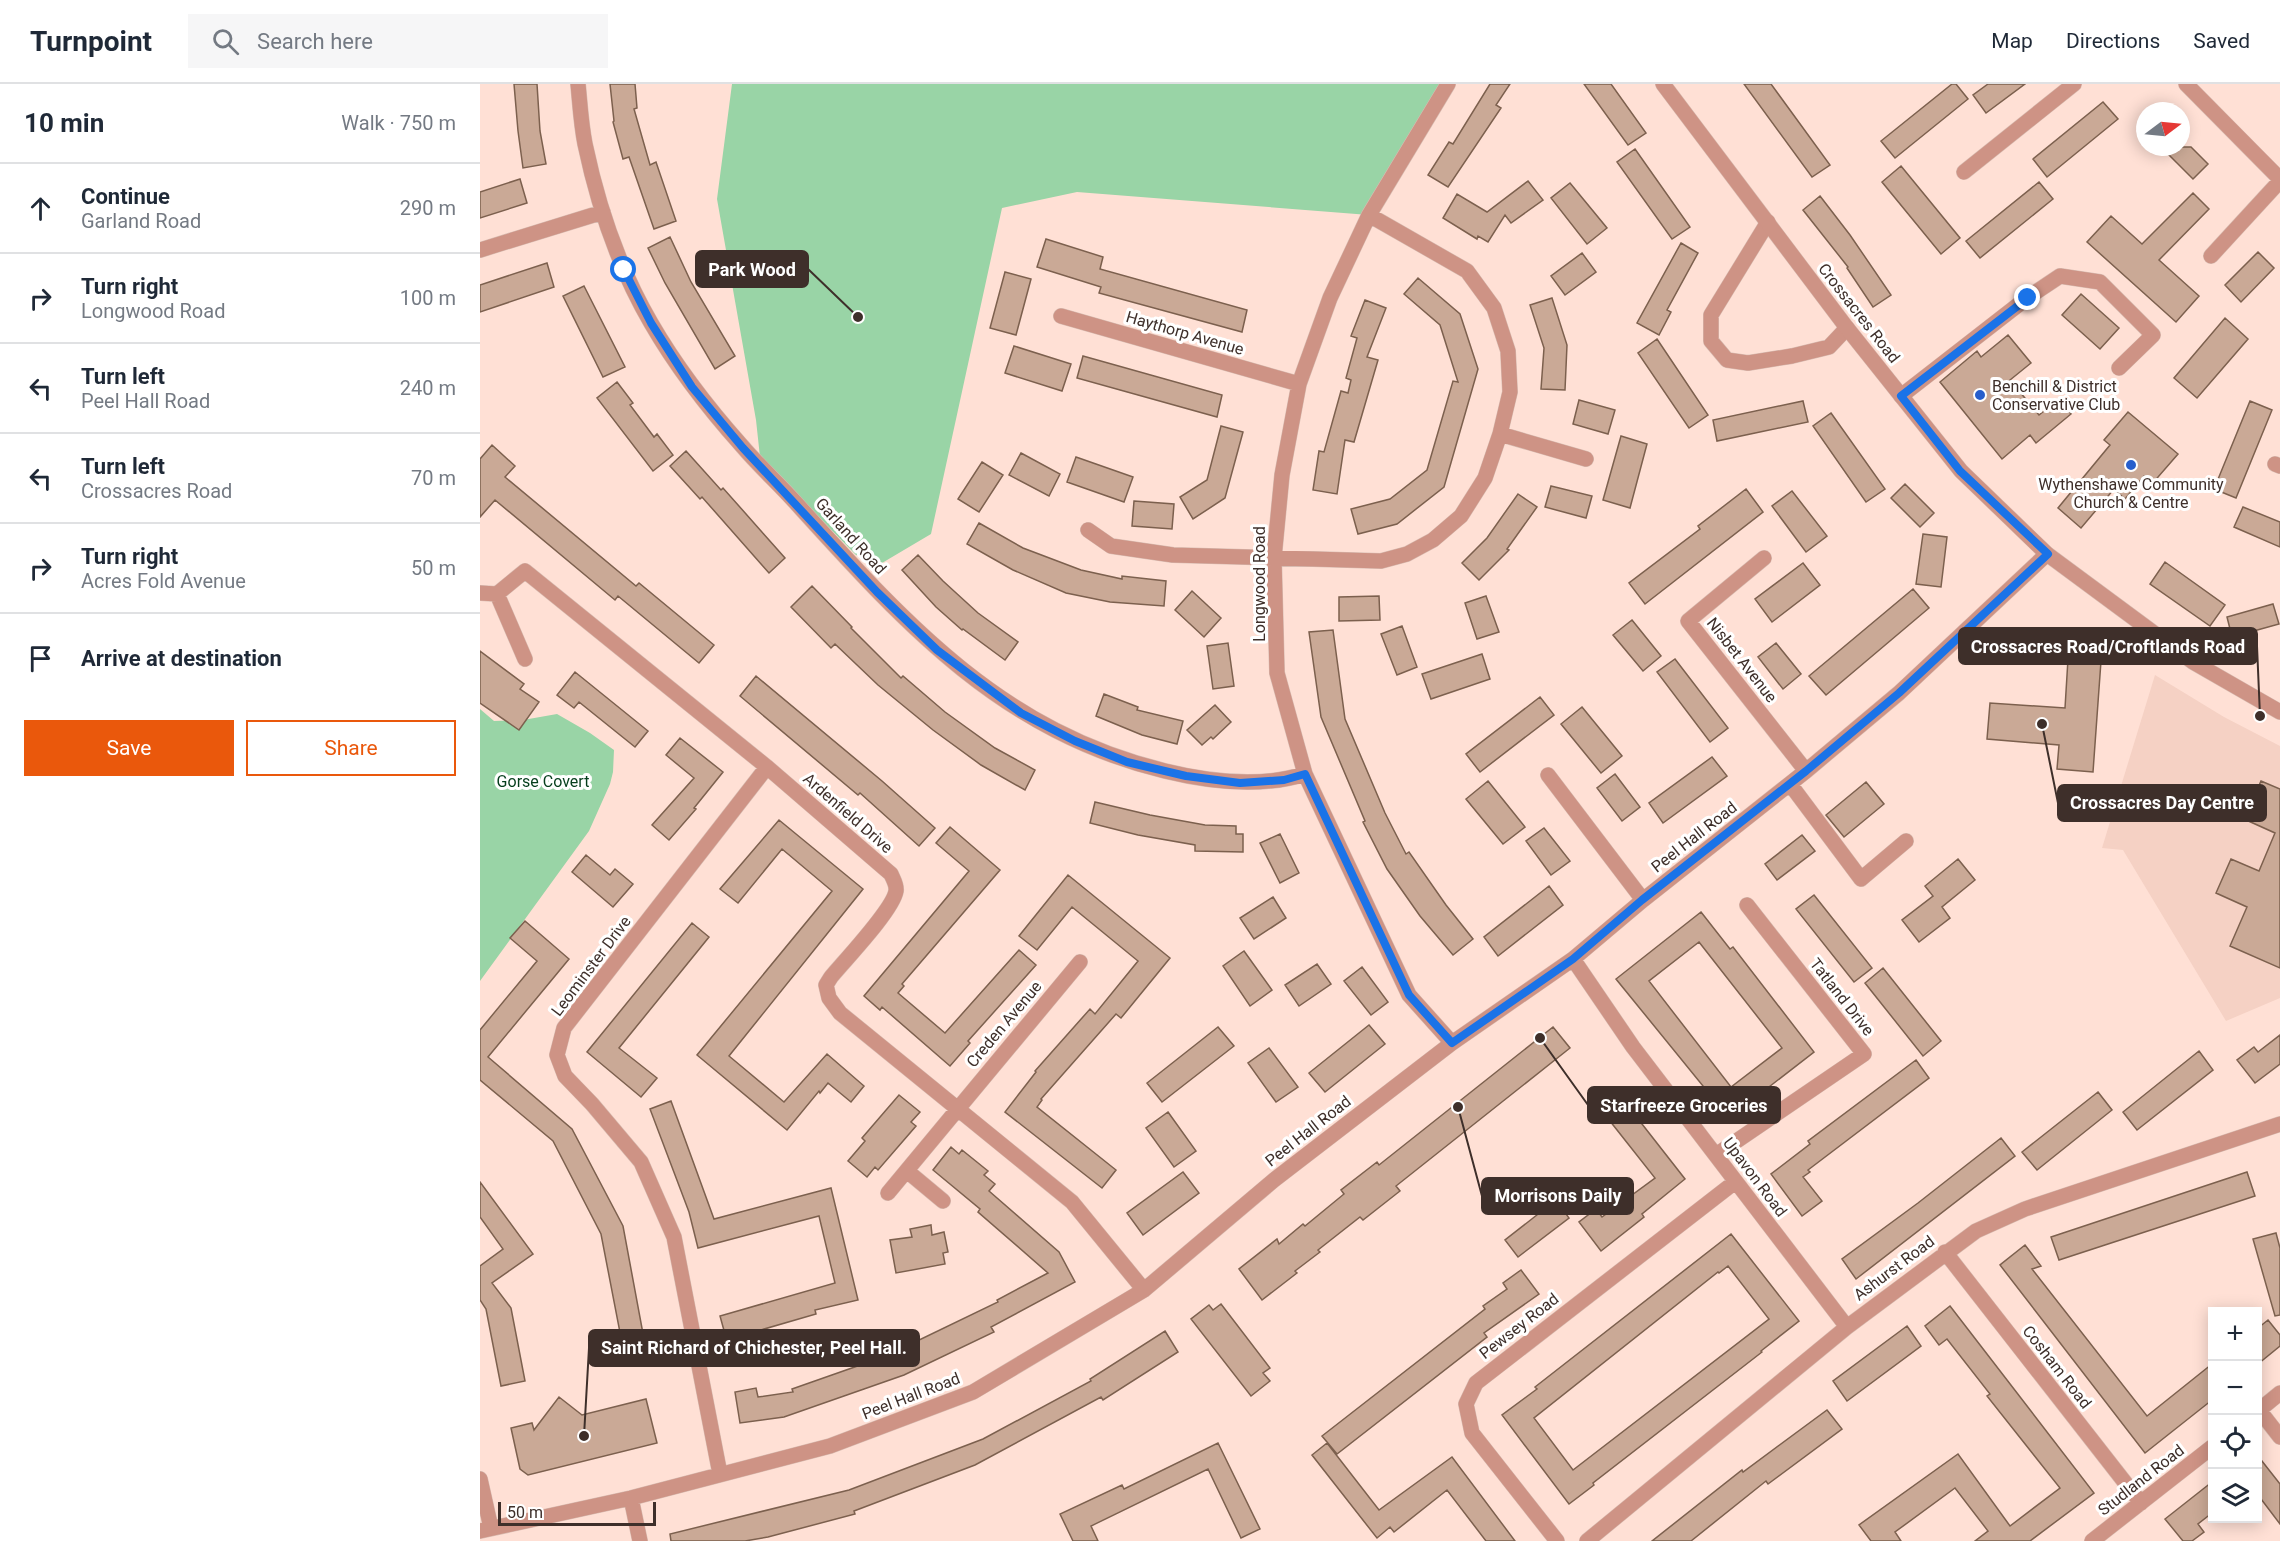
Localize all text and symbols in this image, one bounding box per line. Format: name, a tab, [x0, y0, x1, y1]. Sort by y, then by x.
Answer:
search box	[188, 14, 608, 68]
text: Turnpoint	[30, 25, 152, 58]
icon: search	[209, 25, 242, 58]
text: Search here	[257, 29, 373, 54]
text: Map	[1991, 29, 2033, 53]
text: Directions	[2066, 29, 2160, 53]
text: Saved	[2193, 29, 2250, 53]
north arrow	[2136, 102, 2190, 156]
text: 10 min	[24, 108, 104, 138]
text: Walk · 750 m	[341, 111, 456, 135]
text: Continue	[81, 184, 170, 209]
icon: ahead	[24, 192, 57, 225]
text: 290 m	[400, 196, 456, 220]
text: Garland Road	[81, 209, 201, 233]
callout: Park Wood	[696, 251, 808, 287]
route start	[610, 256, 636, 282]
text: Park Wood	[708, 259, 796, 280]
street label: Crossacres Road	[1814, 259, 1904, 367]
text: Turn right	[81, 274, 178, 299]
icon: right	[24, 282, 57, 315]
route end	[2014, 284, 2040, 310]
text: 100 m	[400, 286, 456, 310]
text: Longwood Road	[81, 299, 225, 323]
street label: Haythorp Avenue	[1124, 307, 1246, 359]
text: Turn left	[81, 364, 165, 389]
icon: left	[24, 372, 57, 405]
text: 240 m	[400, 376, 456, 400]
place label: Benchill & District Conservative Club	[1992, 377, 2120, 414]
marker: Benchill & District Conservative Club	[1973, 388, 1987, 402]
text: Peel Hall Road	[81, 389, 210, 413]
text: Turn left	[81, 454, 165, 479]
marker: Wythenshawe Community Church & Centre	[2124, 458, 2138, 472]
icon: left	[24, 462, 57, 495]
text: 70 m	[411, 466, 456, 490]
place label: Wythenshawe Community Church & Centre	[2038, 475, 2224, 512]
text: Crossacres Road	[81, 479, 232, 503]
street label: Garland Road	[812, 494, 890, 578]
street label: Longwood Road	[1250, 526, 1269, 642]
text: Turn right	[81, 544, 178, 569]
icon: right	[24, 552, 57, 585]
text: 50 m	[411, 556, 456, 580]
text: Acres Fold Avenue	[81, 569, 246, 593]
street label: Nisbet Avenue	[1703, 614, 1781, 706]
callout: Crossacres Road/Croftlands Road	[1959, 628, 2257, 664]
text: Crossacres Road/Croftlands Road	[1971, 636, 2245, 657]
icon: arrive	[24, 642, 57, 675]
text: Arrive at destination	[81, 646, 282, 671]
button: Save	[24, 720, 234, 776]
button: Share	[246, 720, 456, 776]
street label: Ardenfield Drive	[799, 769, 897, 857]
park label: Gorse Covert	[497, 772, 589, 791]
callout: Crossacres Day Centre	[2058, 785, 2266, 821]
text: Crossacres Day Centre	[2070, 792, 2254, 813]
street label: Peel Hall Road	[1647, 798, 1741, 876]
street label: Leominster Drive	[547, 912, 635, 1020]
street label: Tatland Drive	[1806, 955, 1878, 1039]
street label: Creden Avenue	[962, 977, 1046, 1071]
callout: Starfreeze Groceries	[1588, 1087, 1780, 1123]
street label: Peel Hall Road	[1261, 1092, 1355, 1170]
text: Starfreeze Groceries	[1600, 1095, 1768, 1116]
street label: Upavon Road	[1719, 1134, 1791, 1220]
callout: Morrisons Daily	[1482, 1178, 1633, 1214]
text: Morrisons Daily	[1494, 1185, 1622, 1206]
street label: Ashurst Road	[1850, 1232, 1938, 1304]
street label: Pewsey Road	[1476, 1289, 1562, 1363]
map controls	[2208, 1307, 2262, 1523]
button: +	[2208, 1307, 2262, 1361]
street label: Cosham Road	[2019, 1322, 2095, 1412]
callout: Saint Richard of Chichester, Peel Hall.	[589, 1330, 919, 1366]
text: Saint Richard of Chichester, Peel Hall.	[601, 1337, 907, 1358]
button: −	[2208, 1361, 2262, 1415]
street label: Peel Hall Road	[859, 1369, 963, 1423]
button: locate	[2208, 1415, 2262, 1469]
street label: Studland Road	[2094, 1441, 2188, 1519]
button: layers	[2208, 1469, 2262, 1523]
scale bar	[498, 1499, 656, 1526]
text: 50 m	[507, 1503, 543, 1522]

